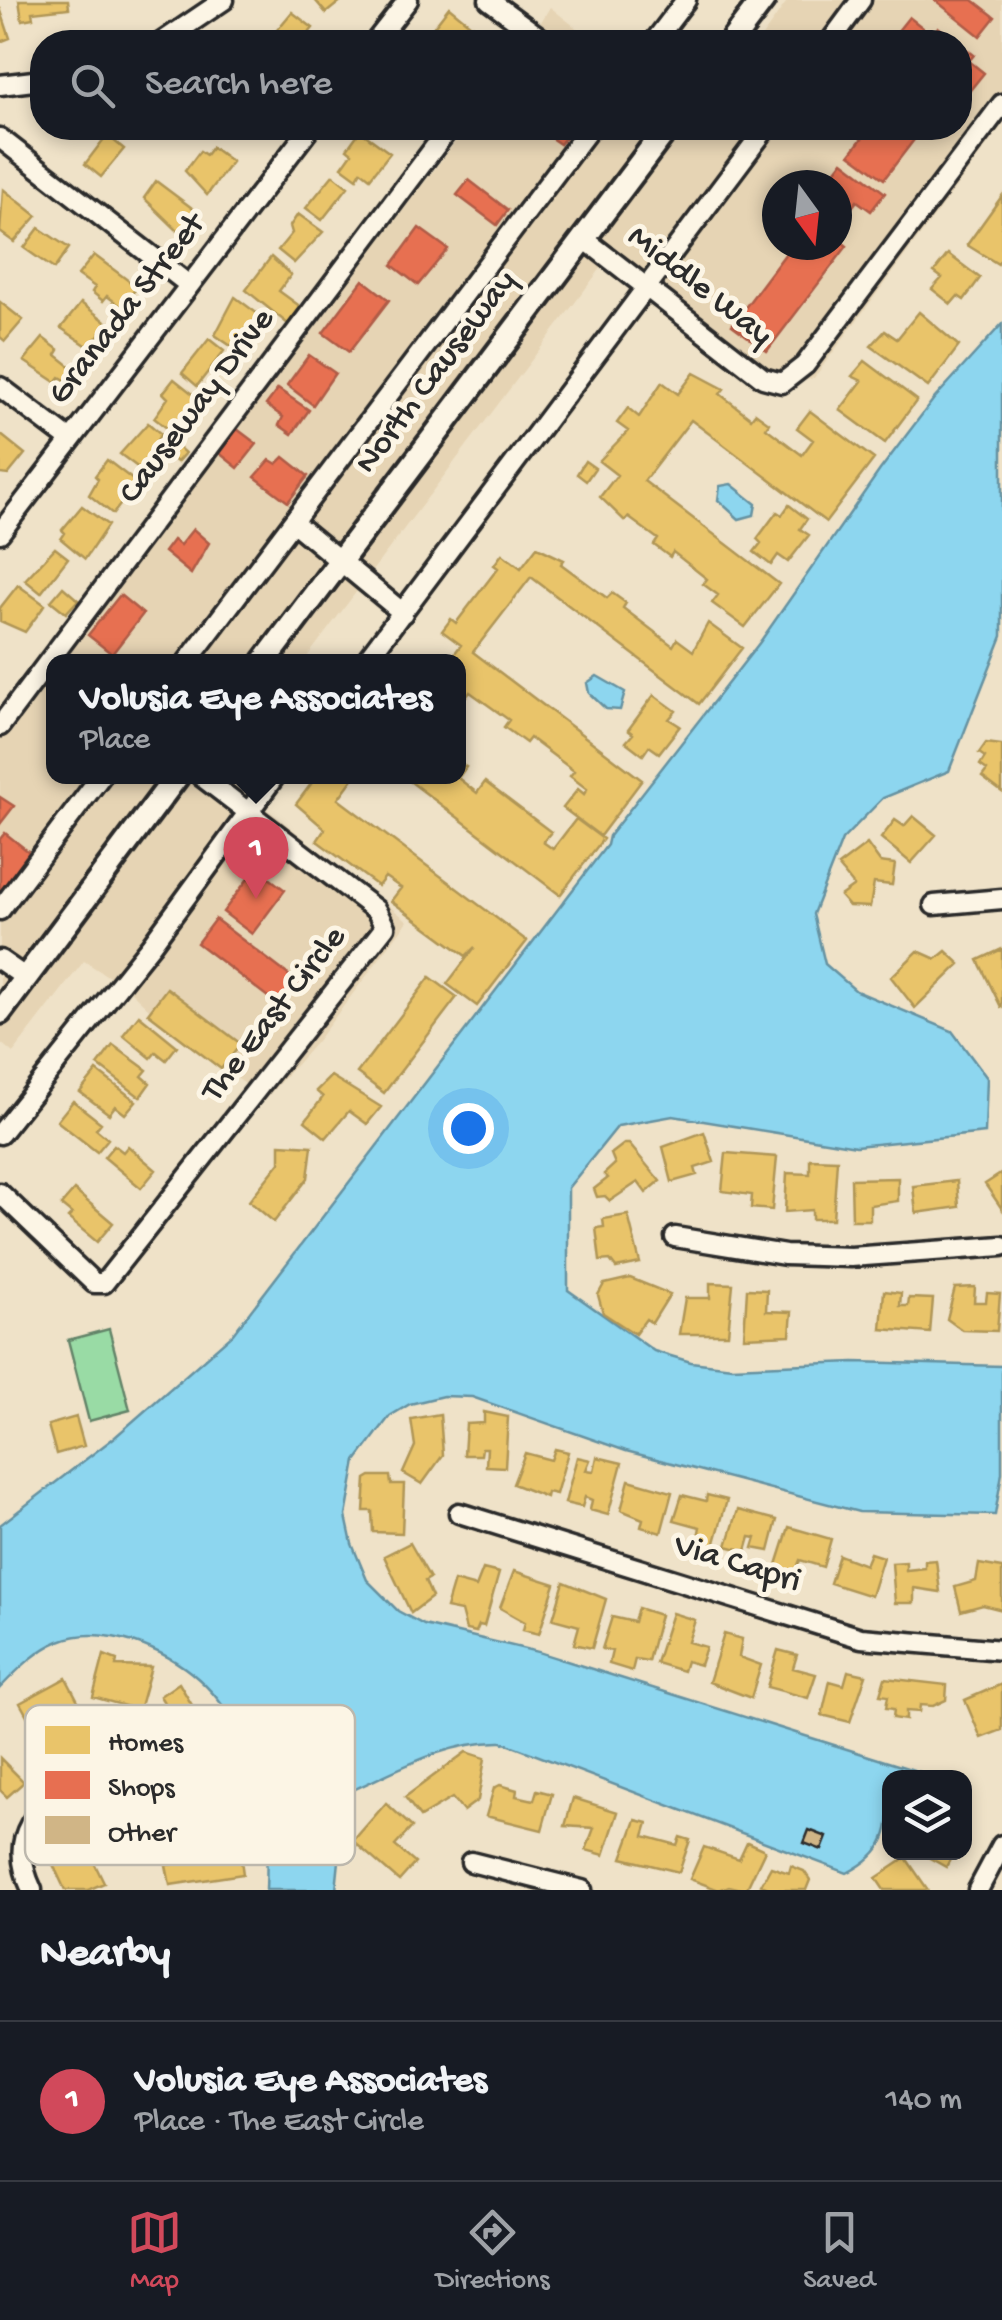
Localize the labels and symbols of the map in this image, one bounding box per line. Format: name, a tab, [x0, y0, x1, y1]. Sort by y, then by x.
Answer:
north arrow	[762, 170, 852, 260]
street label: Granada Street	[41, 204, 217, 414]
street label: Middle Way	[618, 217, 780, 357]
street label: North Causeway	[347, 263, 527, 483]
street label: Causeway Drive	[111, 300, 285, 513]
pin: 1	[224, 816, 288, 899]
street label: The East Circle	[192, 918, 357, 1113]
your location	[443, 1103, 494, 1154]
street label: Via Capri	[668, 1526, 805, 1604]
legend	[25, 1705, 355, 1865]
text: Homes	[108, 1728, 184, 1761]
text: Shops	[108, 1773, 175, 1806]
text: Other	[108, 1818, 178, 1851]

